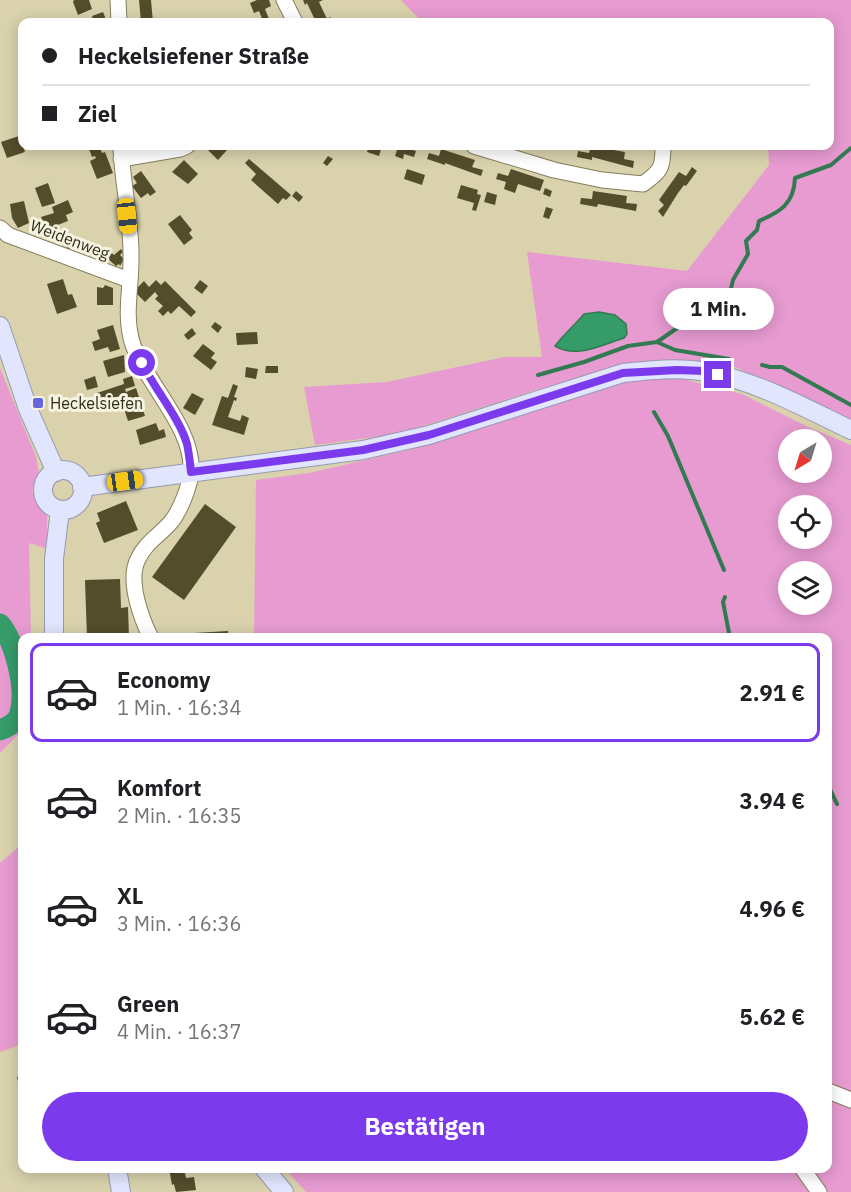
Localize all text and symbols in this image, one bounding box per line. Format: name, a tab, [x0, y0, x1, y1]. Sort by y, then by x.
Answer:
text: Heckelsiefener Straße	[78, 41, 309, 70]
text: Ziel	[78, 99, 117, 128]
car	[116, 197, 138, 235]
street label: Weidenweg	[28, 215, 113, 263]
callout: 1 Min.	[662, 288, 774, 330]
text: 1 Min.	[690, 295, 747, 322]
route start	[128, 349, 155, 376]
route end	[704, 361, 731, 388]
place label: Heckelsiefen	[50, 393, 143, 413]
marker: Heckelsiefen	[31, 396, 45, 410]
north arrow	[778, 429, 832, 483]
map controls	[778, 429, 832, 615]
car	[106, 470, 144, 492]
button: locate	[778, 495, 832, 549]
button: layers	[778, 561, 832, 615]
text: Economy	[117, 665, 211, 694]
icon: car	[45, 666, 99, 720]
text: 2.91 €	[740, 678, 805, 707]
text: 1 Min. · 16:34	[117, 694, 242, 721]
text: Komfort	[117, 773, 202, 802]
icon: car	[45, 774, 99, 828]
text: 3.94 €	[740, 786, 805, 815]
text: 2 Min. · 16:35	[117, 802, 242, 829]
text: XL	[117, 881, 143, 910]
icon: car	[45, 882, 99, 936]
text: 4.96 €	[740, 894, 805, 923]
text: 3 Min. · 16:36	[117, 910, 242, 937]
text: Green	[117, 989, 179, 1018]
icon: car	[45, 990, 99, 1044]
text: 5.62 €	[740, 1002, 805, 1031]
text: 4 Min. · 16:37	[117, 1018, 242, 1045]
button: Bestätigen	[42, 1092, 808, 1161]

